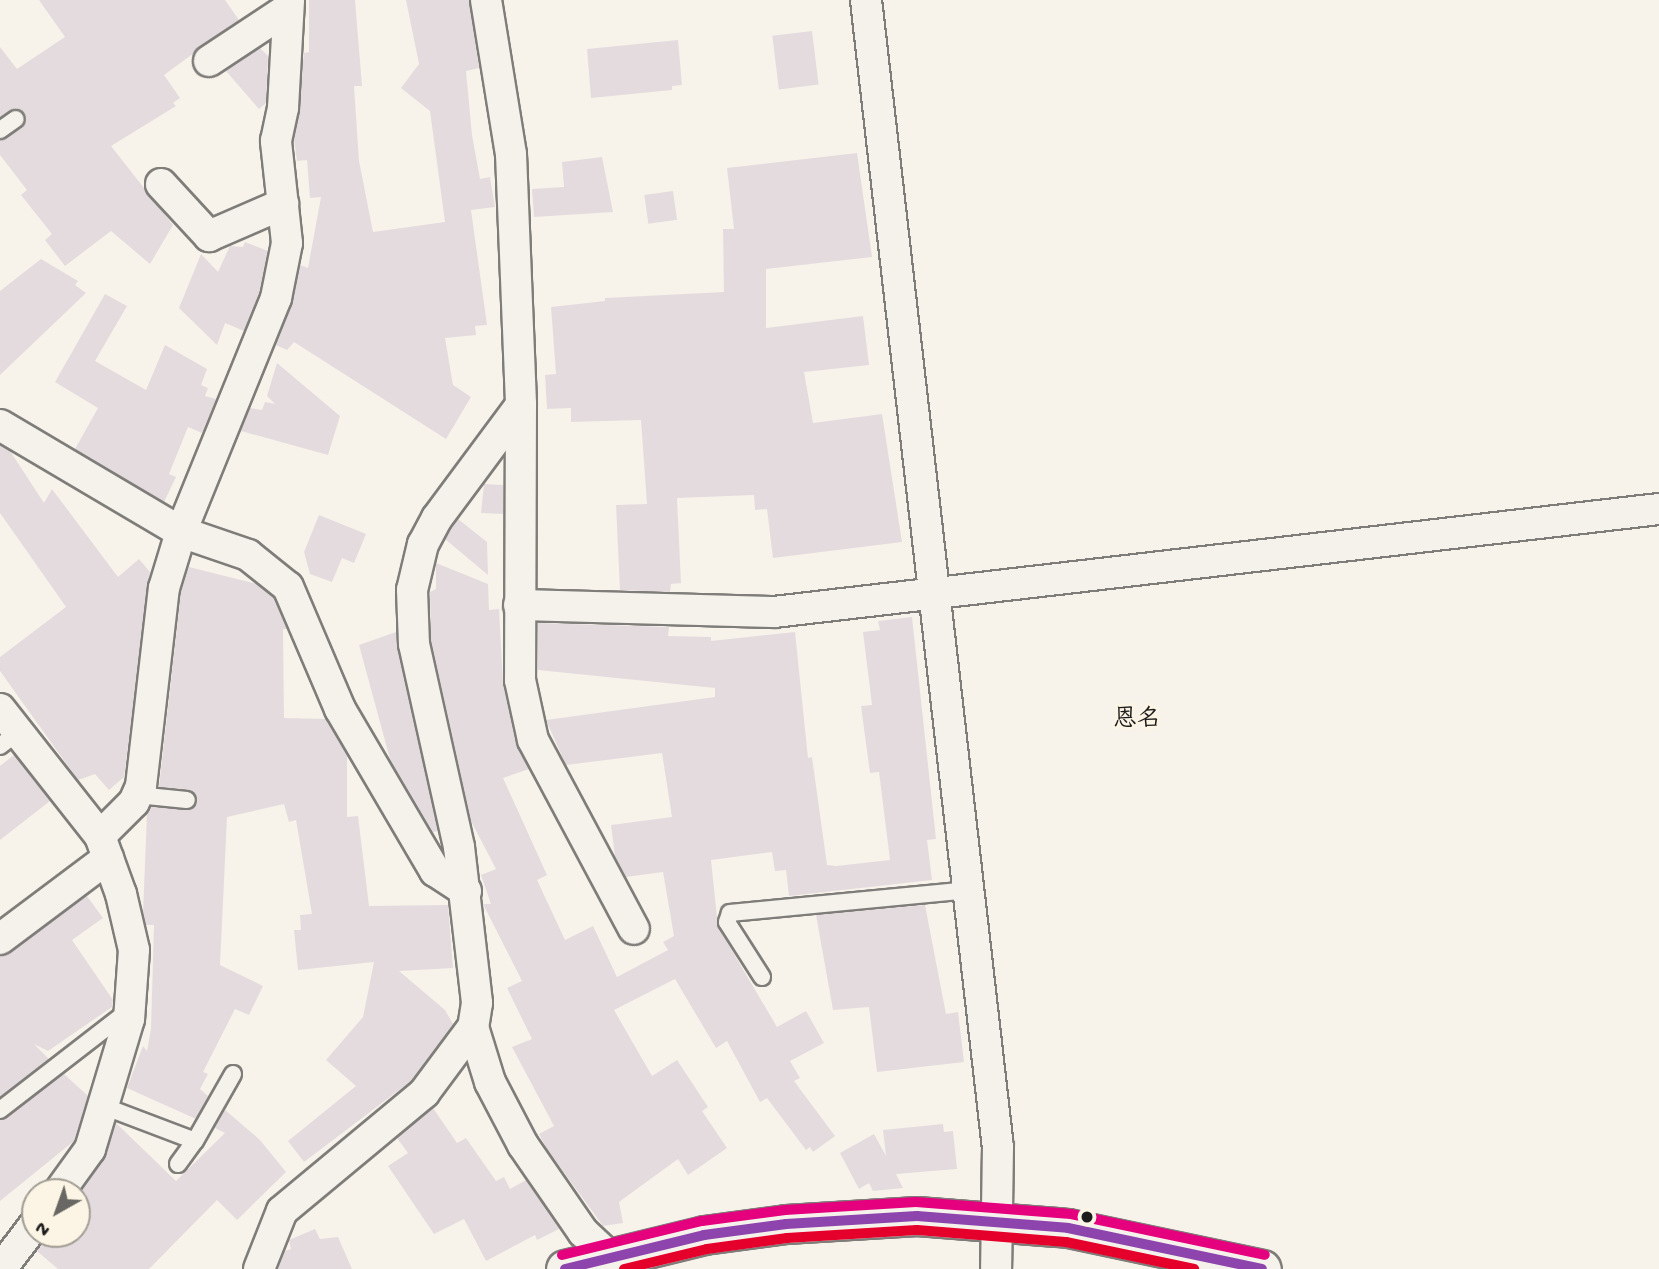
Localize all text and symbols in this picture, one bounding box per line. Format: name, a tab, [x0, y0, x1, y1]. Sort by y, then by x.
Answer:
district label: 恩名	[1113, 707, 1161, 735]
north arrow	[21, 1178, 91, 1248]
unlabelled marker	[1080, 1210, 1094, 1224]
text: N	[31, 1215, 56, 1241]

